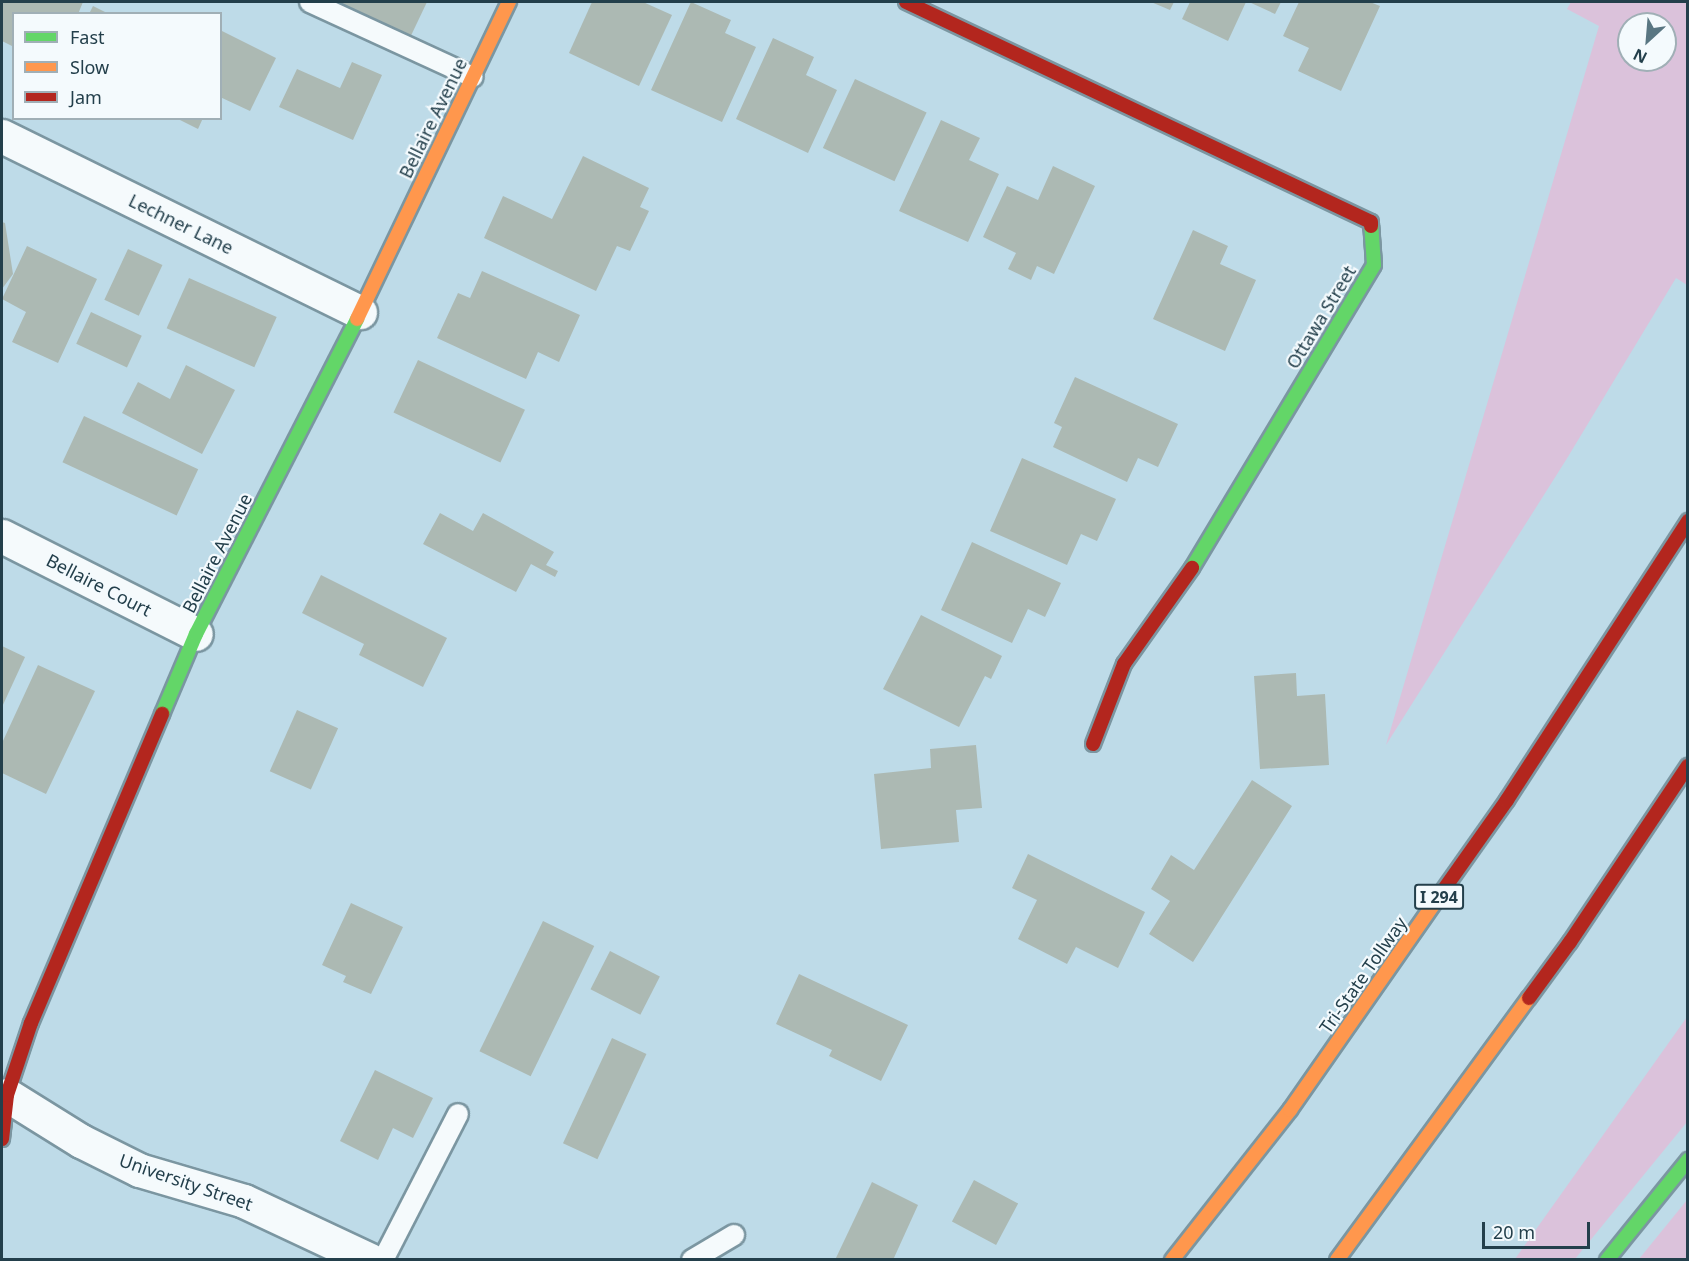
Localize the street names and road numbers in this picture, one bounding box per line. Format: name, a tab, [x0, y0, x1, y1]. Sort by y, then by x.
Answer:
street label: Bellaire Avenue	[395, 54, 471, 182]
street label: Lechner Lane	[125, 189, 237, 259]
street label: Ottawa Street	[1282, 262, 1360, 372]
street label: Bellaire Avenue	[178, 490, 256, 616]
street label: Bellaire Court	[43, 549, 155, 621]
road number: I 294	[1414, 884, 1464, 910]
street label: Tri-State Tollway	[1315, 913, 1411, 1037]
street label: University Street	[117, 1149, 255, 1215]

